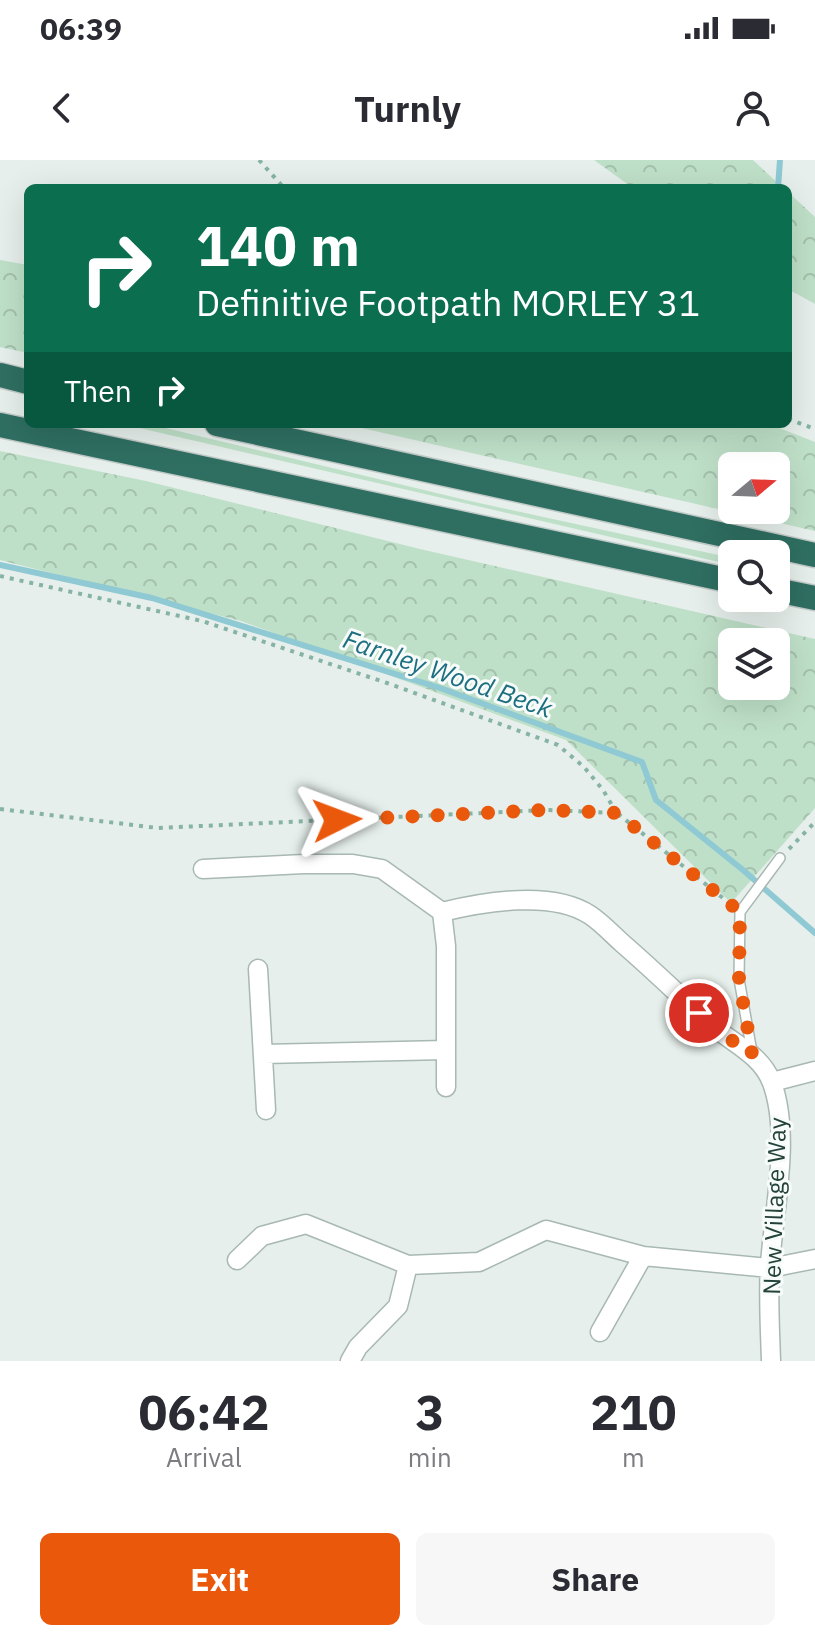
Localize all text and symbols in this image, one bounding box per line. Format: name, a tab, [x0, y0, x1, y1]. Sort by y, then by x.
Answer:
text: 06:39	[40, 9, 122, 48]
text: Turnly	[354, 85, 461, 132]
icon: back	[40, 86, 84, 130]
icon: person	[731, 86, 775, 130]
text: 140 m	[196, 209, 360, 281]
icon: right	[64, 216, 168, 320]
text: Definitive Footpath MORLEY 31	[196, 279, 700, 326]
icon: right	[148, 368, 192, 412]
text: Then	[64, 371, 132, 410]
north arrow	[718, 452, 790, 524]
map controls	[718, 452, 790, 700]
button: search	[718, 540, 790, 612]
water label: Farnley Wood Beck	[339, 621, 558, 725]
button: layers	[718, 628, 790, 700]
position arrow	[295, 778, 379, 862]
pin	[665, 979, 733, 1047]
icon: arrive	[677, 991, 721, 1035]
street label: New Village Way	[755, 1117, 793, 1295]
text: 06:42	[138, 1381, 269, 1443]
text: 3	[415, 1381, 444, 1443]
text: 210	[590, 1381, 677, 1443]
text: Arrival	[166, 1440, 242, 1474]
text: min	[408, 1440, 452, 1474]
text: m	[622, 1440, 645, 1474]
button: Exit	[40, 1533, 400, 1625]
button: Share	[416, 1533, 775, 1625]

